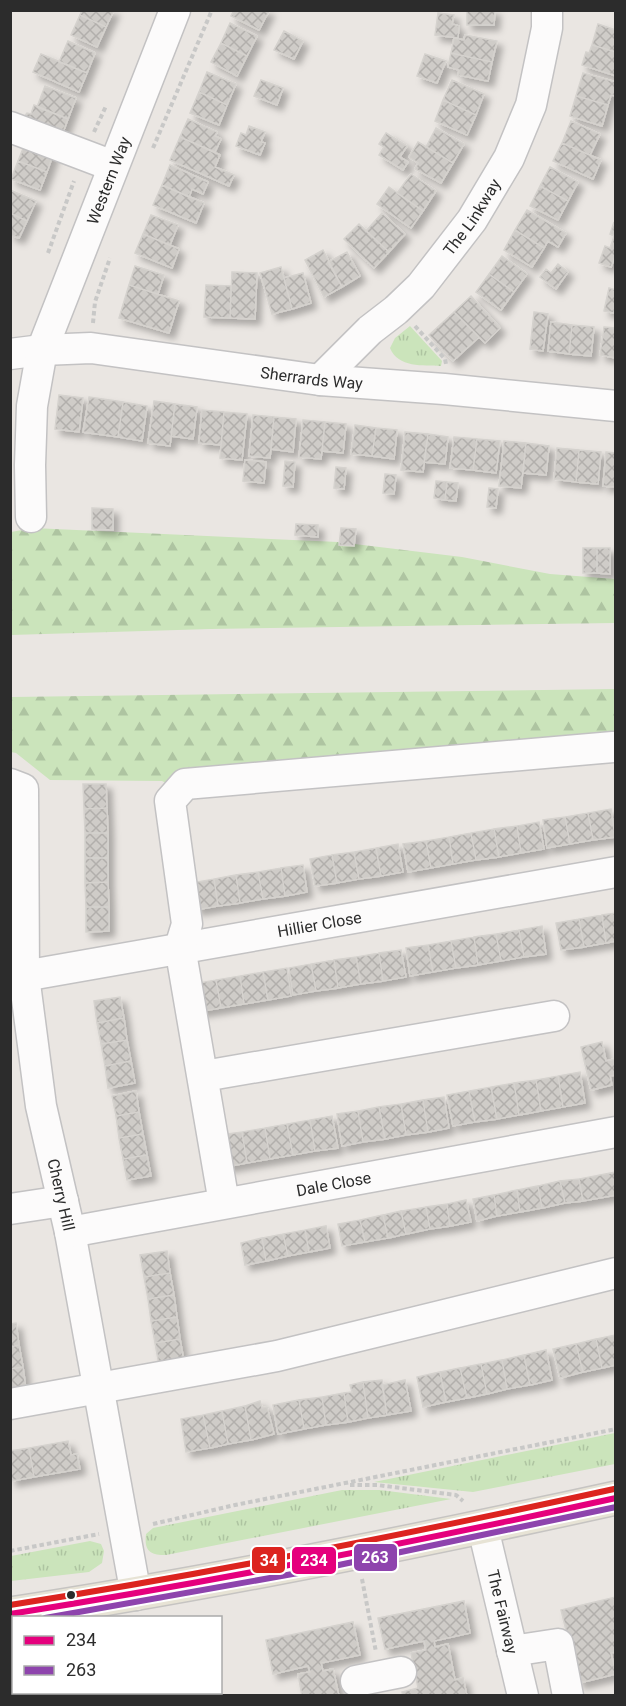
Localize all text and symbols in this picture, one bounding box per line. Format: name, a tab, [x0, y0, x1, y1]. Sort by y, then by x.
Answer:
street label: Western Way	[83, 133, 134, 227]
street label: The Linkway	[439, 175, 504, 259]
street label: Sherrards Way	[259, 362, 364, 393]
street label: Hillier Close	[276, 907, 363, 941]
street label: Cherry Hill	[44, 1157, 79, 1233]
street label: Dale Close	[295, 1168, 373, 1200]
line badge: 263	[353, 1543, 398, 1572]
line badge: 34	[251, 1546, 286, 1574]
line badge: 234	[291, 1546, 337, 1575]
text: 263	[361, 1548, 389, 1567]
text: 34	[260, 1551, 278, 1570]
text: 234	[300, 1551, 328, 1570]
street label: The Fairway	[484, 1568, 522, 1656]
unlabelled marker	[65, 1589, 77, 1601]
legend	[12, 1616, 222, 1694]
text: 234	[66, 1629, 96, 1650]
text: 263	[66, 1659, 96, 1680]

